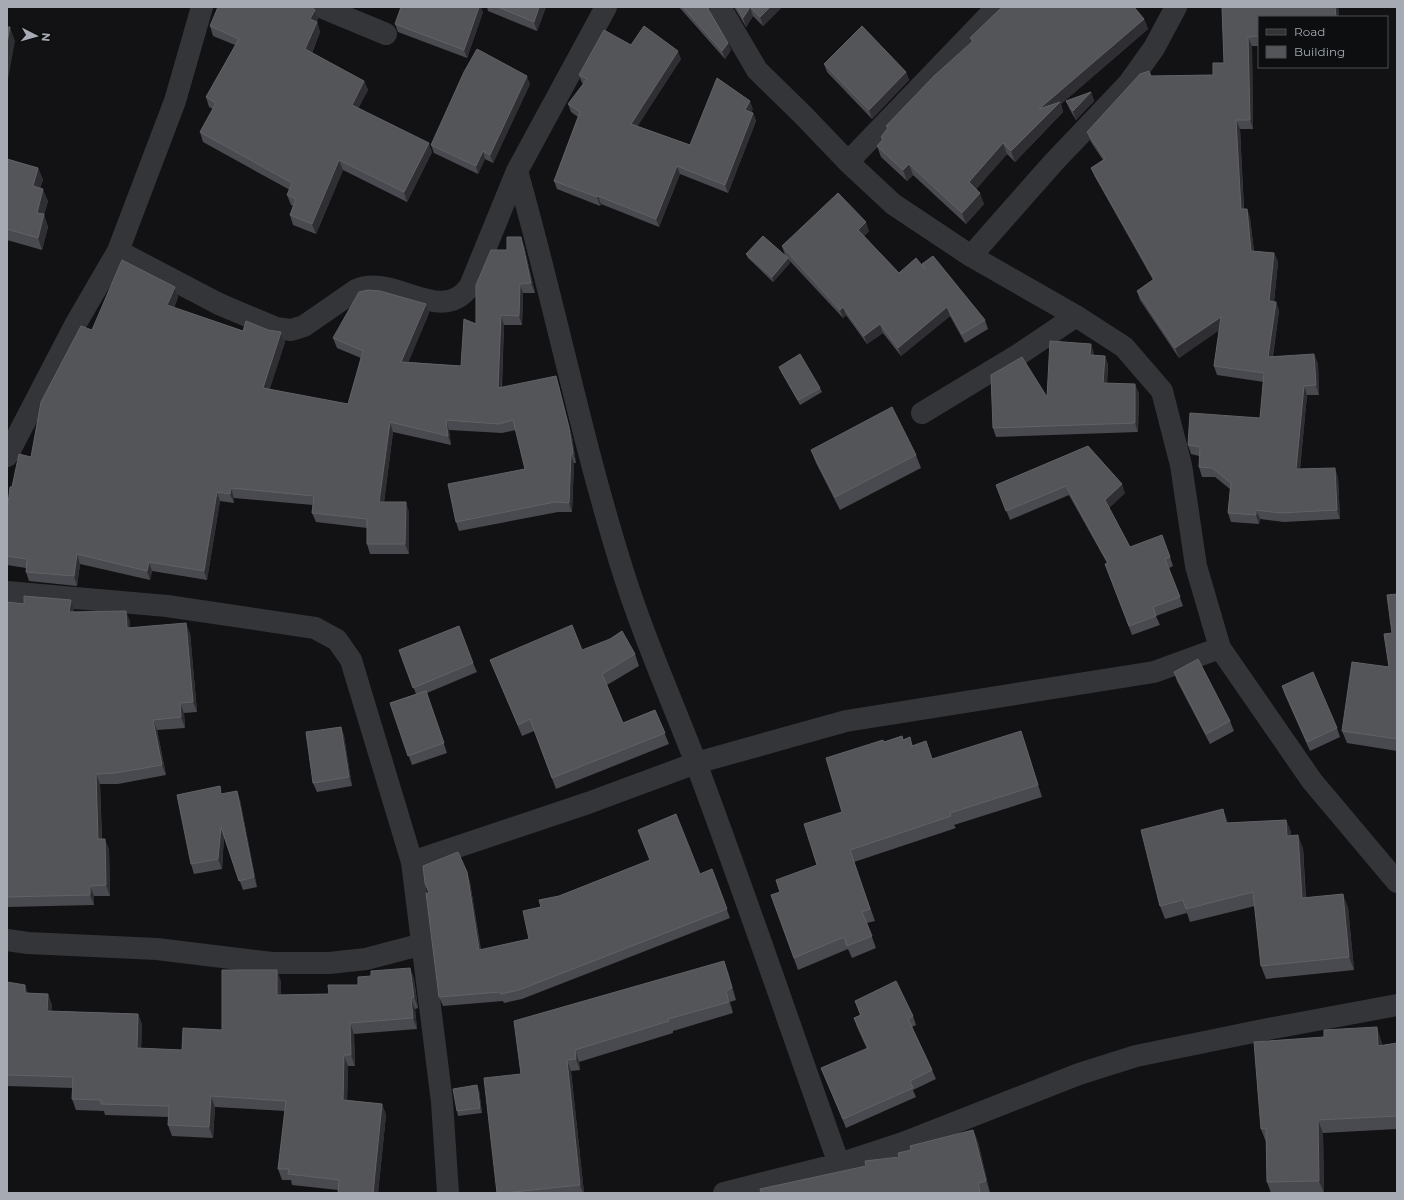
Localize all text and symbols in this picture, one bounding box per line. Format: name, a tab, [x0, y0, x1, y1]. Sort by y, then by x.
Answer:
north arrow	[16, 16, 56, 56]
legend	[1258, 16, 1388, 68]
text: Road	[1294, 24, 1325, 39]
text: N	[39, 32, 53, 42]
text: Building	[1294, 44, 1345, 59]

